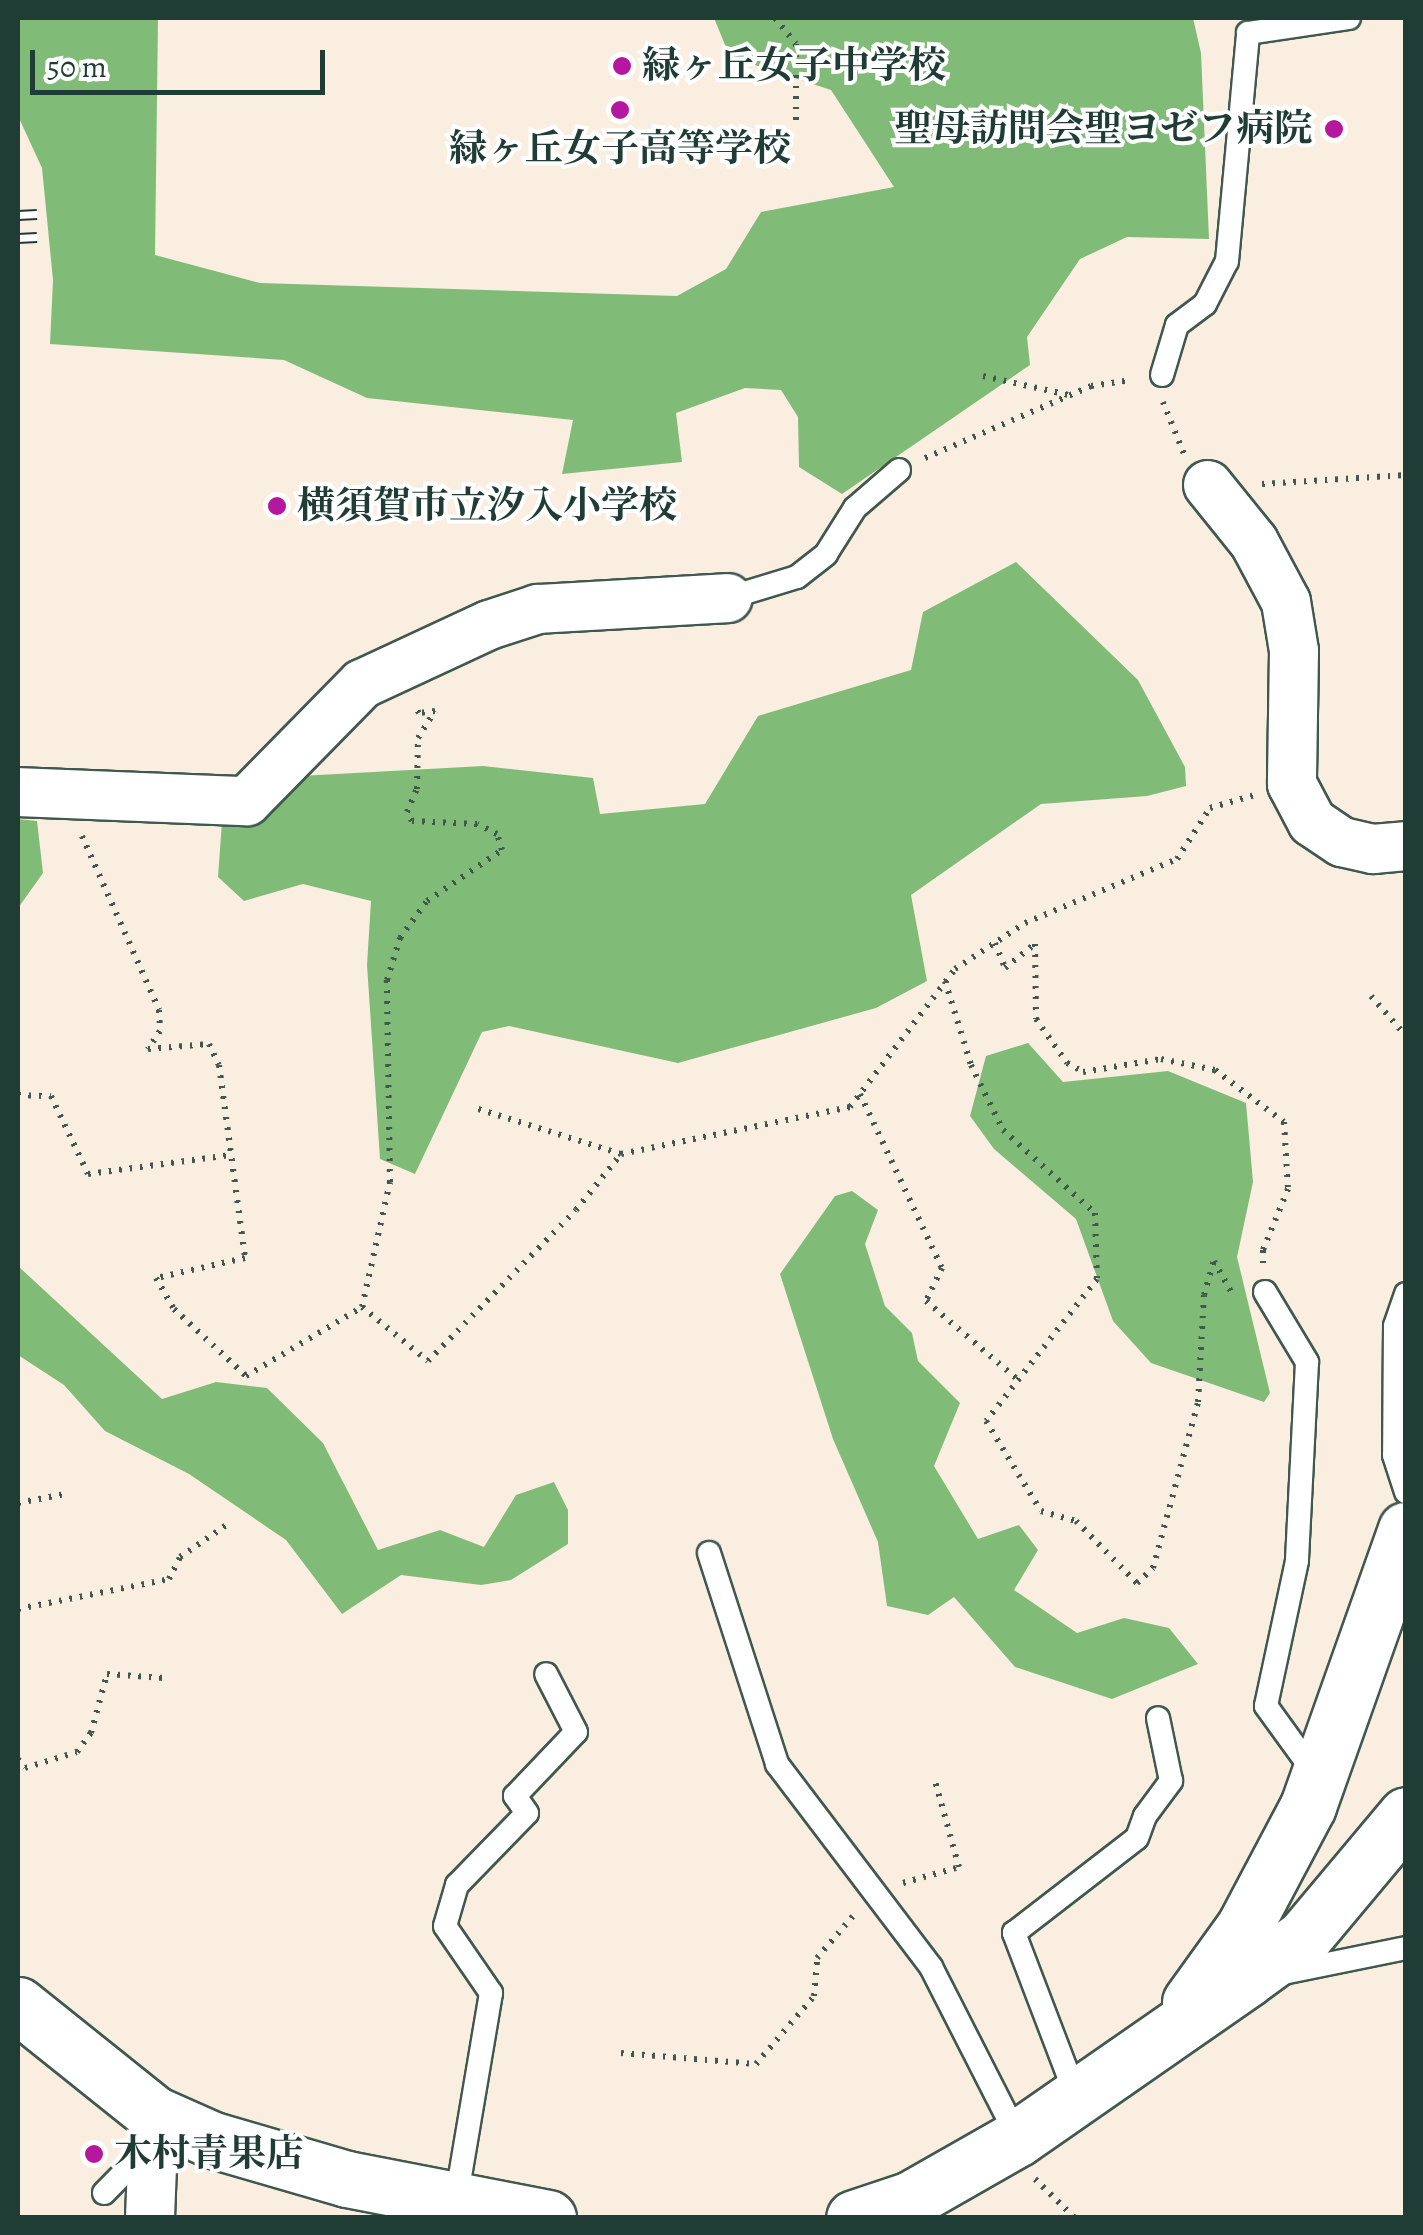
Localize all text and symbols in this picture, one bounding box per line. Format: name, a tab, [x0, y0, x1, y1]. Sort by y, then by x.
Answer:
scale bar	[35, 30, 330, 92]
place label: 緑ヶ丘女子中学校	[642, 43, 946, 89]
text: 50 m	[47, 47, 107, 87]
marker: 緑ヶ丘女子中学校	[611, 55, 633, 77]
marker: 緑ヶ丘女子高等学校	[609, 99, 631, 121]
place label: 聖母訪問会聖ヨゼフ病院	[894, 106, 1312, 152]
marker: 聖母訪問会聖ヨゼフ病院	[1321, 116, 1347, 142]
place label: 緑ヶ丘女子高等学校	[449, 126, 791, 172]
place label: 横須賀市立汐入小学校	[297, 483, 677, 529]
marker: 横須賀市立汐入小学校	[266, 495, 288, 517]
place label: 木村青果店	[114, 2131, 304, 2177]
marker: 木村青果店	[83, 2143, 105, 2165]

